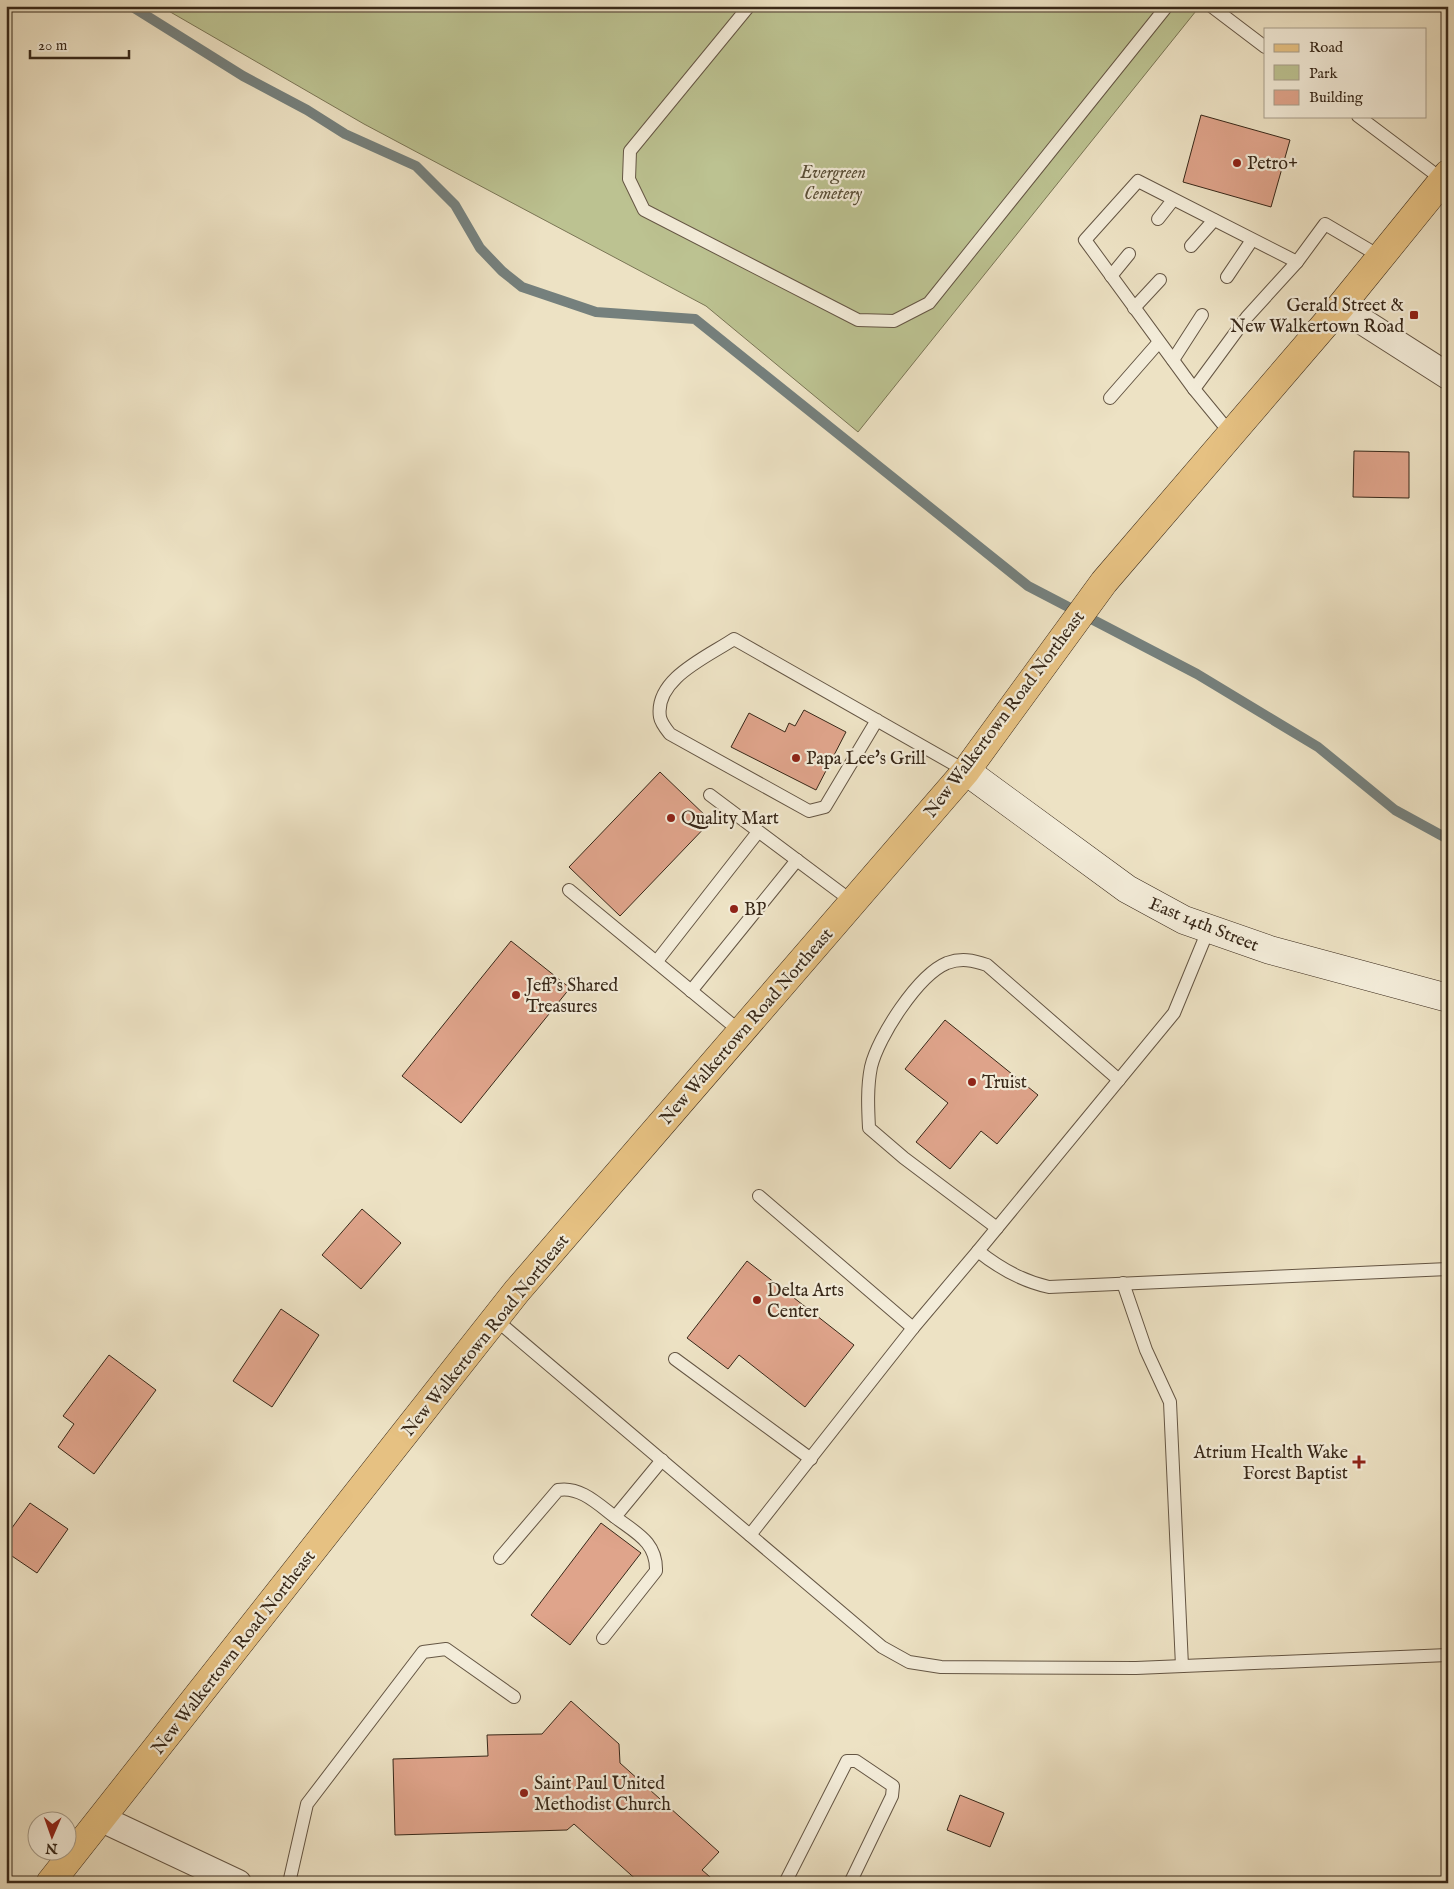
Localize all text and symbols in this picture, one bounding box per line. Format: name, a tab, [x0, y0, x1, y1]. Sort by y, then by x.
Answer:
scale bar	[30, 28, 129, 60]
legend	[1264, 28, 1426, 118]
text: 20 m	[38, 36, 68, 55]
text: Road	[1309, 38, 1344, 57]
text: Park	[1309, 64, 1339, 83]
text: Building	[1309, 88, 1364, 107]
place label: Petro+	[1247, 153, 1298, 176]
marker: Petro+	[1231, 157, 1243, 169]
park label: Evergreen Cemetery	[799, 162, 866, 206]
place label: Gerald Street & New Walkertown Road	[1230, 295, 1404, 339]
marker: Gerald Street & New Walkertown Road	[1408, 309, 1420, 321]
street label: New Walkertown Road Northeast	[920, 607, 1091, 823]
place label: Papa Lee's Grill	[806, 748, 926, 771]
marker: Papa Lee's Grill	[790, 752, 802, 764]
place label: Quality Mart	[681, 808, 779, 831]
marker: Quality Mart	[665, 812, 677, 824]
street label: East 14th Street	[1145, 893, 1262, 958]
place label: BP	[744, 899, 766, 922]
marker: BP	[728, 903, 740, 915]
street label: New Walkertown Road Northeast	[655, 924, 839, 1130]
place label: Jeff's Shared Treasures	[524, 975, 618, 1019]
marker: Jeff's Shared Treasures	[510, 989, 522, 1001]
place label: Truist	[982, 1072, 1027, 1095]
marker: Truist	[966, 1076, 978, 1088]
street label: New Walkertown Road Northeast	[397, 1230, 575, 1442]
place label: Delta Arts Center	[767, 1280, 844, 1324]
marker: Delta Arts Center	[751, 1294, 763, 1306]
place label: Atrium Health Wake Forest Baptist	[1193, 1442, 1348, 1486]
marker: Atrium Health Wake Forest Baptist	[1352, 1455, 1366, 1469]
street label: New Walkertown Road Northeast	[147, 1546, 321, 1760]
place label: Saint Paul United Methodist Church	[534, 1773, 671, 1817]
marker: Saint Paul United Methodist Church	[518, 1787, 530, 1799]
north arrow	[28, 1812, 78, 1862]
text: N	[45, 1839, 59, 1857]

